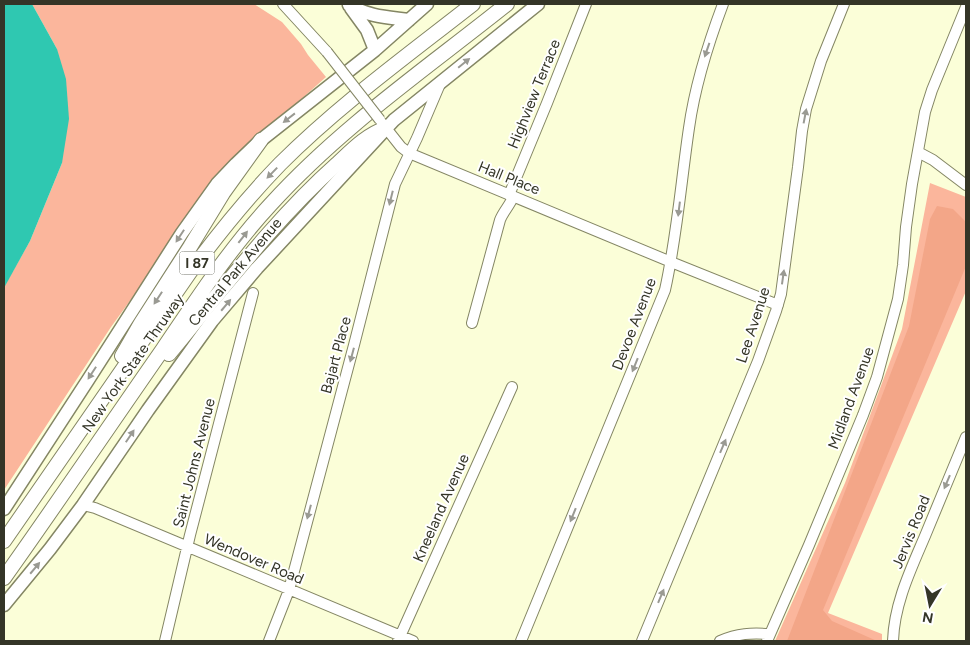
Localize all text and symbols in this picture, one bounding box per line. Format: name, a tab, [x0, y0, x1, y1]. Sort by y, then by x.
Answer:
street label: Highview Terrace	[504, 37, 564, 151]
one-way arrow	[702, 42, 710, 57]
one-way arrow	[457, 58, 470, 69]
one-way arrow	[801, 108, 809, 124]
one-way arrow	[283, 112, 296, 123]
street label: Hall Place	[475, 157, 543, 199]
one-way arrow	[266, 167, 278, 179]
one-way arrow	[387, 190, 395, 205]
one-way arrow	[675, 202, 683, 218]
street label: Central Park Avenue	[184, 214, 286, 330]
one-way arrow	[175, 230, 185, 243]
one-way arrow	[238, 231, 249, 244]
road number: I 87	[180, 252, 214, 274]
one-way arrow	[780, 269, 788, 285]
street label: Devoe Avenue	[608, 275, 660, 373]
street label: Lee Avenue	[732, 285, 774, 365]
street label: New York State Thruway	[78, 290, 188, 436]
one-way arrow	[153, 292, 163, 305]
one-way arrow	[220, 299, 231, 312]
street label: Bajart Place	[317, 315, 355, 395]
street label: Midland Avenue	[824, 344, 878, 452]
one-way arrow	[347, 348, 355, 363]
one-way arrow	[630, 358, 638, 372]
one-way arrow	[88, 367, 97, 380]
street label: Saint Johns Avenue	[169, 396, 219, 530]
one-way arrow	[125, 429, 135, 443]
one-way arrow	[719, 438, 727, 453]
street label: Kneeland Avenue	[409, 451, 473, 565]
one-way arrow	[943, 475, 951, 489]
street label: Jervis Road	[888, 493, 934, 571]
one-way arrow	[305, 505, 313, 520]
one-way arrow	[569, 508, 577, 523]
street label: Wendover Road	[201, 530, 307, 588]
one-way arrow	[29, 562, 40, 575]
north arrow	[905, 580, 955, 630]
one-way arrow	[657, 589, 665, 603]
text: N	[921, 608, 935, 627]

